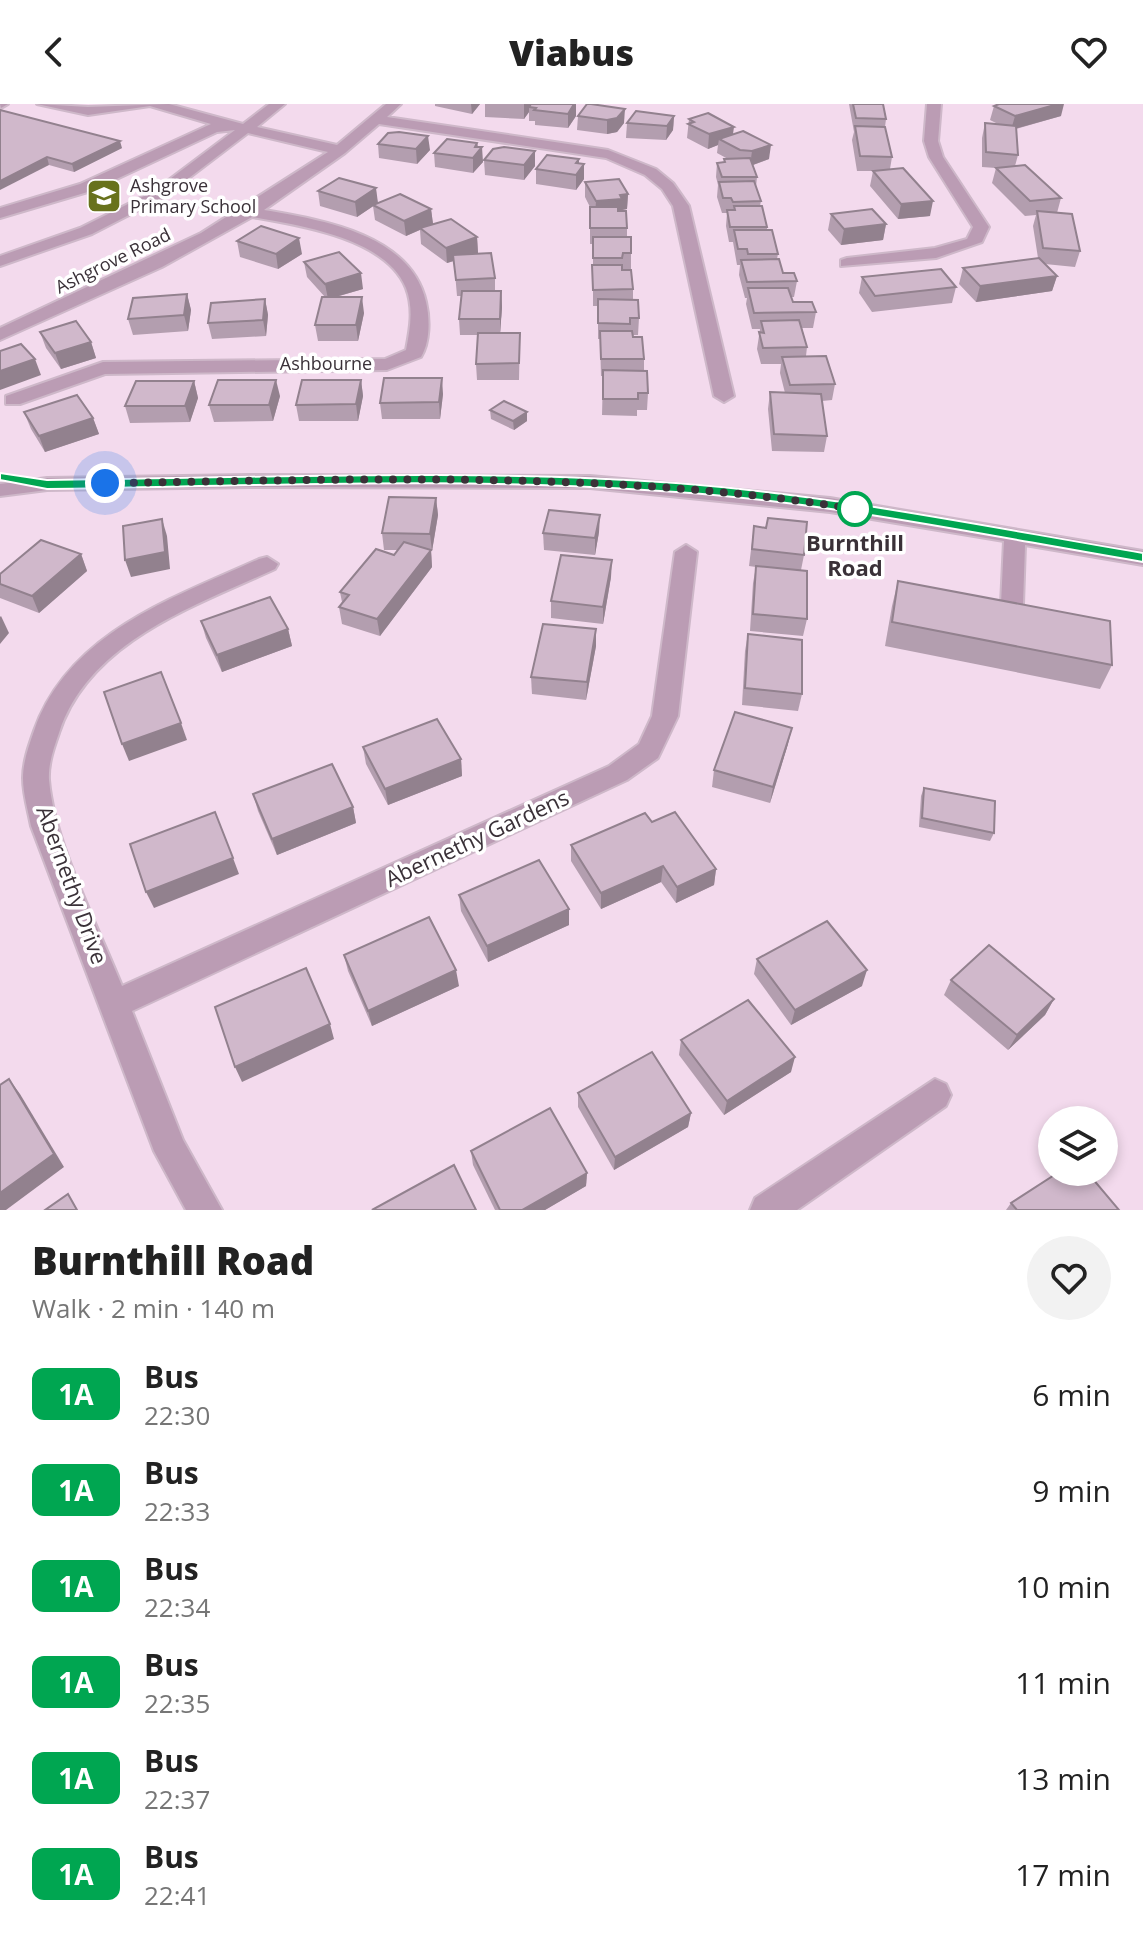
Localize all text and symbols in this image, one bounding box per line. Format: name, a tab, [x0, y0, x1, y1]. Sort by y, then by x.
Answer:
text: Viabus	[509, 28, 634, 77]
icon: back	[32, 30, 76, 74]
icon: heart	[1067, 30, 1111, 74]
place label: Ashgrove Primary School	[130, 173, 256, 218]
school or university icon: Ashgrove Primary School	[85, 177, 123, 215]
street label: Ashgrove Road	[51, 222, 174, 298]
street label: Ashbourne	[280, 351, 372, 375]
your location	[85, 463, 125, 503]
marker: Burnthill Road	[838, 492, 872, 526]
place label: Burnthill Road	[806, 527, 904, 582]
street label: Abernethy Gardens	[380, 781, 573, 893]
street label: Abernethy Drive	[30, 801, 116, 968]
map controls	[1038, 1106, 1118, 1186]
button: layers	[1038, 1106, 1118, 1186]
text: Burnthill Road	[32, 1234, 314, 1286]
button: heart	[1027, 1236, 1111, 1320]
text: Walk · 2 min · 140 m	[32, 1290, 275, 1326]
text: Bus	[144, 1356, 199, 1397]
text: 6 min	[1032, 1374, 1111, 1415]
text: 1A	[58, 1375, 94, 1413]
text: 22:30	[144, 1397, 210, 1433]
text: Bus	[144, 1452, 199, 1493]
text: 9 min	[1032, 1470, 1111, 1511]
text: 1A	[58, 1471, 94, 1509]
text: 22:33	[144, 1493, 210, 1529]
text: Bus	[144, 1548, 199, 1589]
text: 10 min	[1015, 1566, 1111, 1607]
text: 1A	[58, 1567, 94, 1605]
text: 22:34	[144, 1589, 210, 1625]
text: Bus	[144, 1644, 199, 1685]
text: 11 min	[1015, 1662, 1111, 1703]
text: 1A	[58, 1663, 94, 1701]
text: 22:35	[144, 1685, 210, 1721]
text: Bus	[144, 1740, 199, 1781]
text: 13 min	[1015, 1758, 1111, 1799]
text: 1A	[58, 1759, 94, 1797]
text: 22:37	[144, 1781, 210, 1817]
text: Bus	[144, 1836, 199, 1877]
text: 17 min	[1015, 1854, 1111, 1895]
text: 1A	[58, 1855, 94, 1893]
text: 22:41	[144, 1877, 210, 1913]

